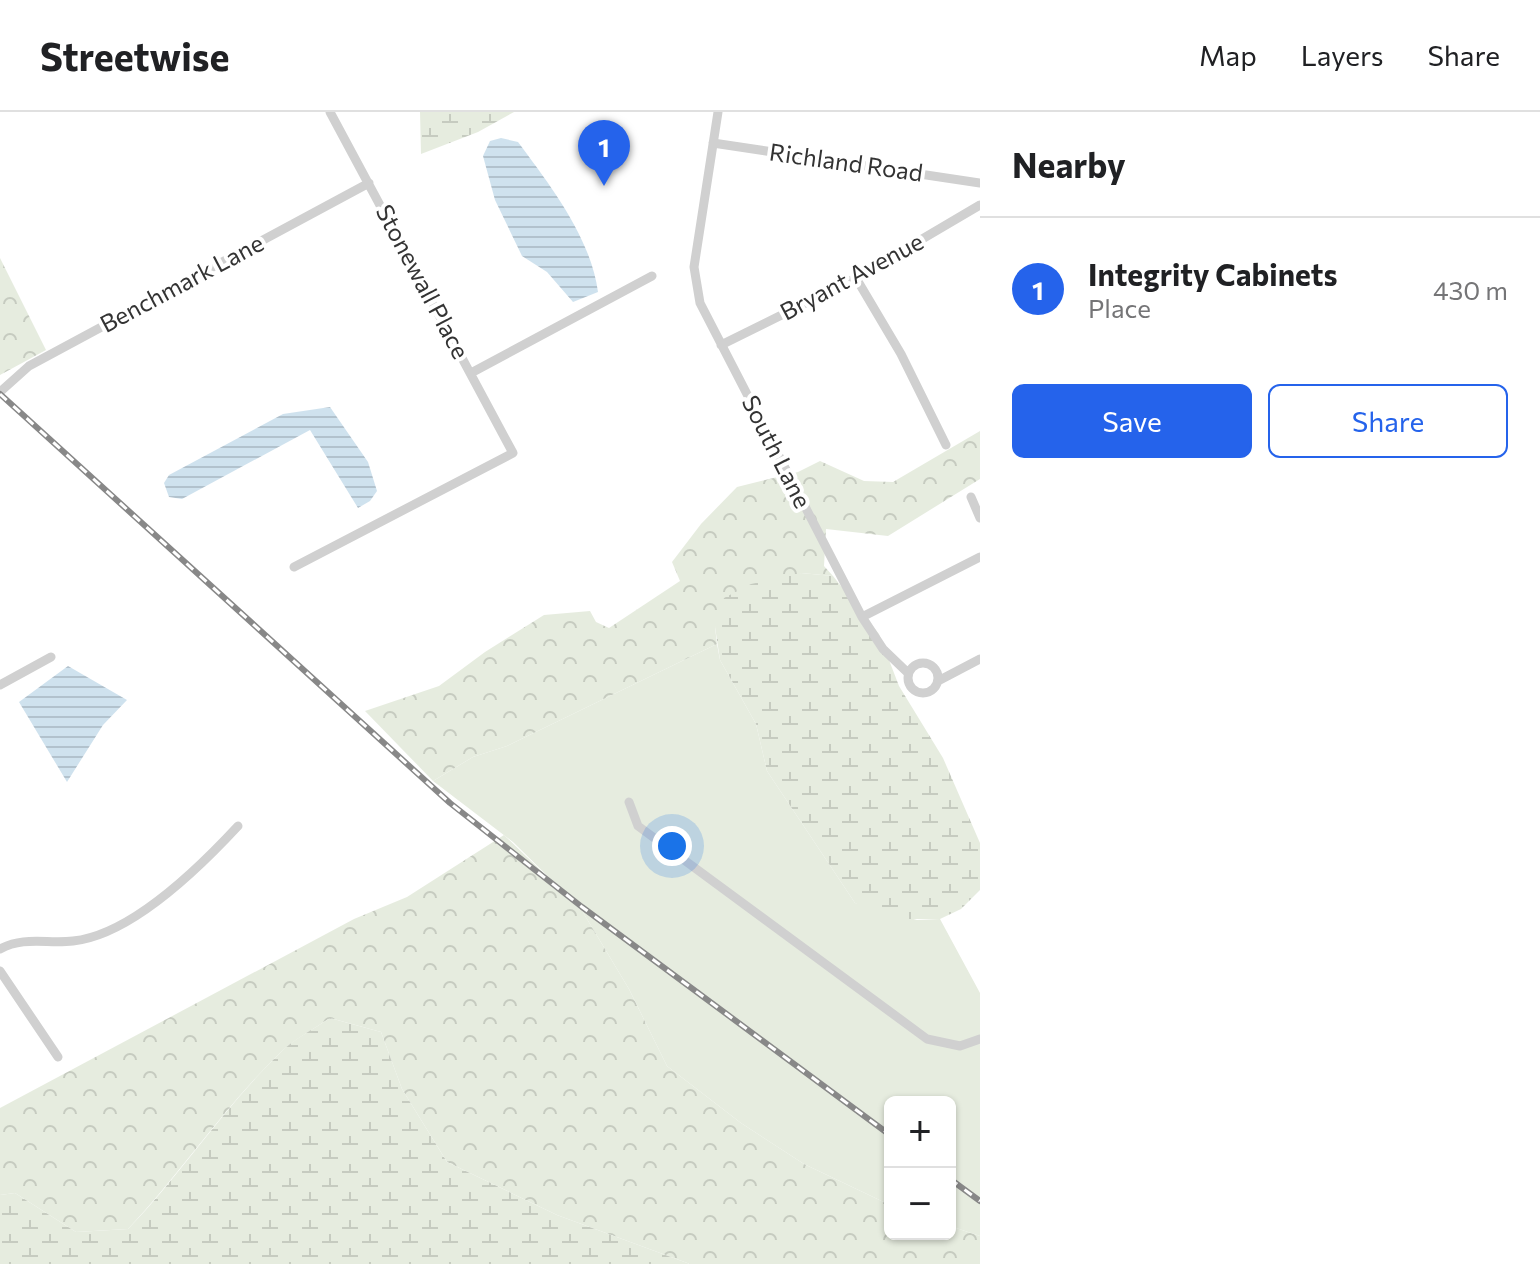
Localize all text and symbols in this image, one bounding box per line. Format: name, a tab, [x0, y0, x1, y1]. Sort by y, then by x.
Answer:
text: Streetwise	[40, 32, 229, 79]
text: Map	[1199, 38, 1257, 72]
text: Layers	[1301, 38, 1383, 72]
text: Share	[1427, 38, 1500, 72]
pin: 1	[578, 120, 630, 186]
street label: Richland Road	[768, 136, 925, 187]
text: Nearby	[1012, 143, 1126, 185]
street label: Stonewall Place	[370, 199, 476, 363]
street label: Bryant Avenue	[775, 226, 928, 326]
street label: Benchmark Lane	[95, 227, 268, 338]
text: Integrity Cabinets	[1088, 255, 1337, 292]
text: 1	[1032, 274, 1044, 305]
text: 430 m	[1433, 274, 1508, 305]
text: Place	[1088, 292, 1151, 323]
button: Save	[1012, 384, 1252, 458]
button: Share	[1268, 384, 1508, 458]
street label: South Lane	[737, 390, 818, 513]
your location	[652, 826, 692, 866]
map controls	[884, 1096, 956, 1240]
button: +	[884, 1096, 956, 1168]
button: −	[884, 1168, 956, 1240]

